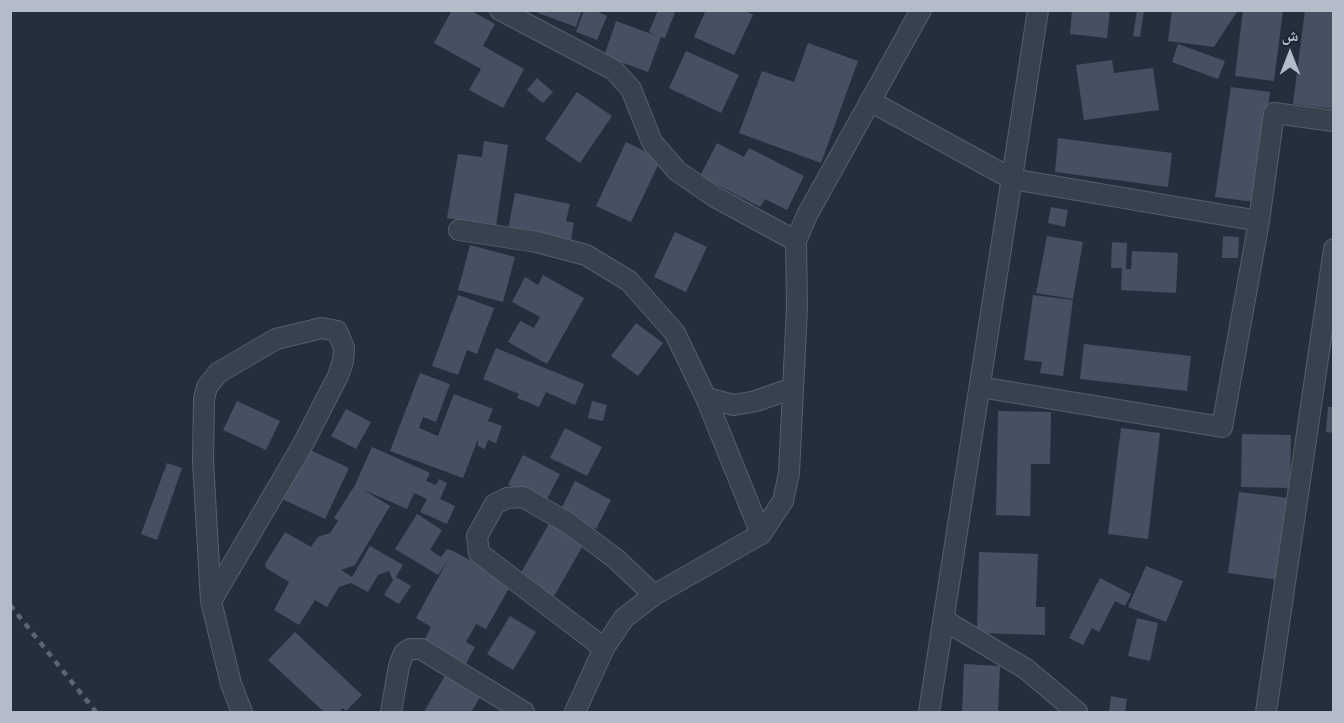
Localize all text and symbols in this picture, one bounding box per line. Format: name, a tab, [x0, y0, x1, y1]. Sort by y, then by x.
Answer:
north arrow	[1260, 24, 1320, 84]
text: ش	[1282, 26, 1298, 45]

